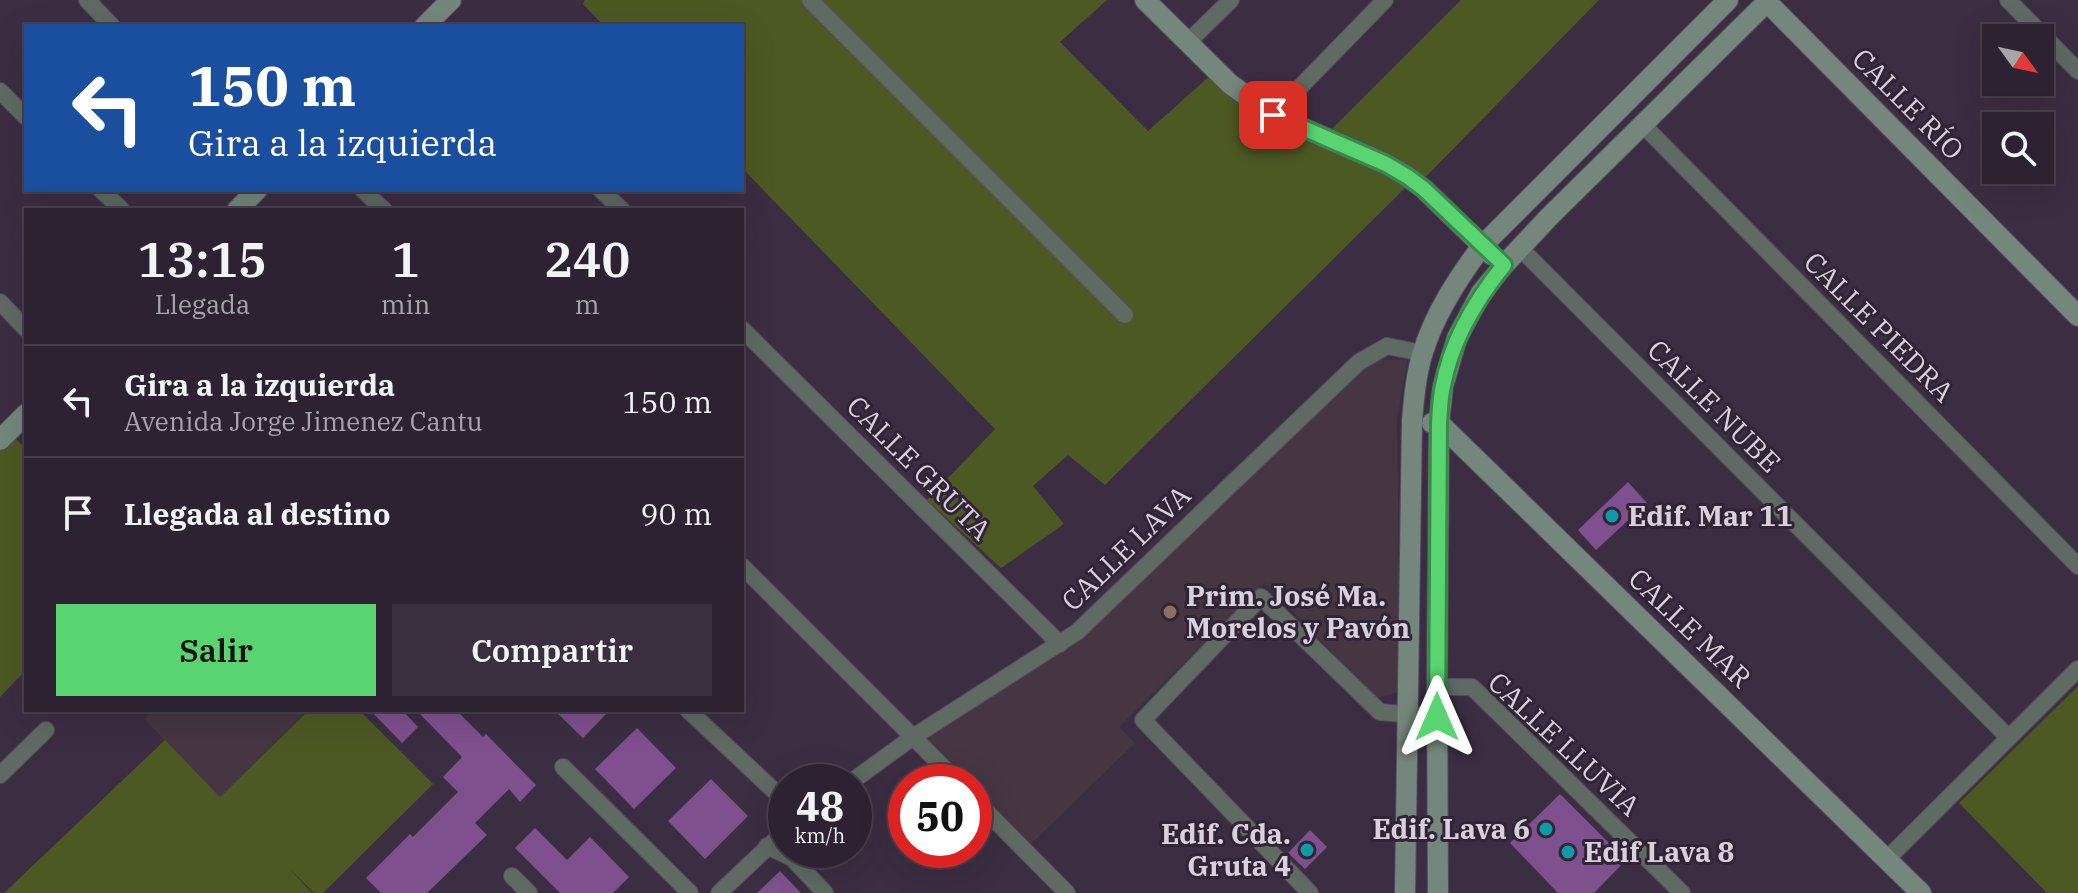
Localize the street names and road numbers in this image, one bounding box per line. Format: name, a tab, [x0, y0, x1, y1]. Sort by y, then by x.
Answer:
street label: CALLE RÍO	[1845, 40, 1972, 167]
street label: CALLE PIEDRA	[1796, 244, 1962, 410]
street label: CALLE NUBE	[1640, 331, 1789, 480]
street label: CALLE GRUTA	[839, 387, 1000, 548]
street label: CALLE LAVA	[1053, 477, 1198, 619]
street label: CALLE MAR	[1621, 560, 1760, 696]
street label: CALLE LLUVIA	[1480, 664, 1648, 824]

